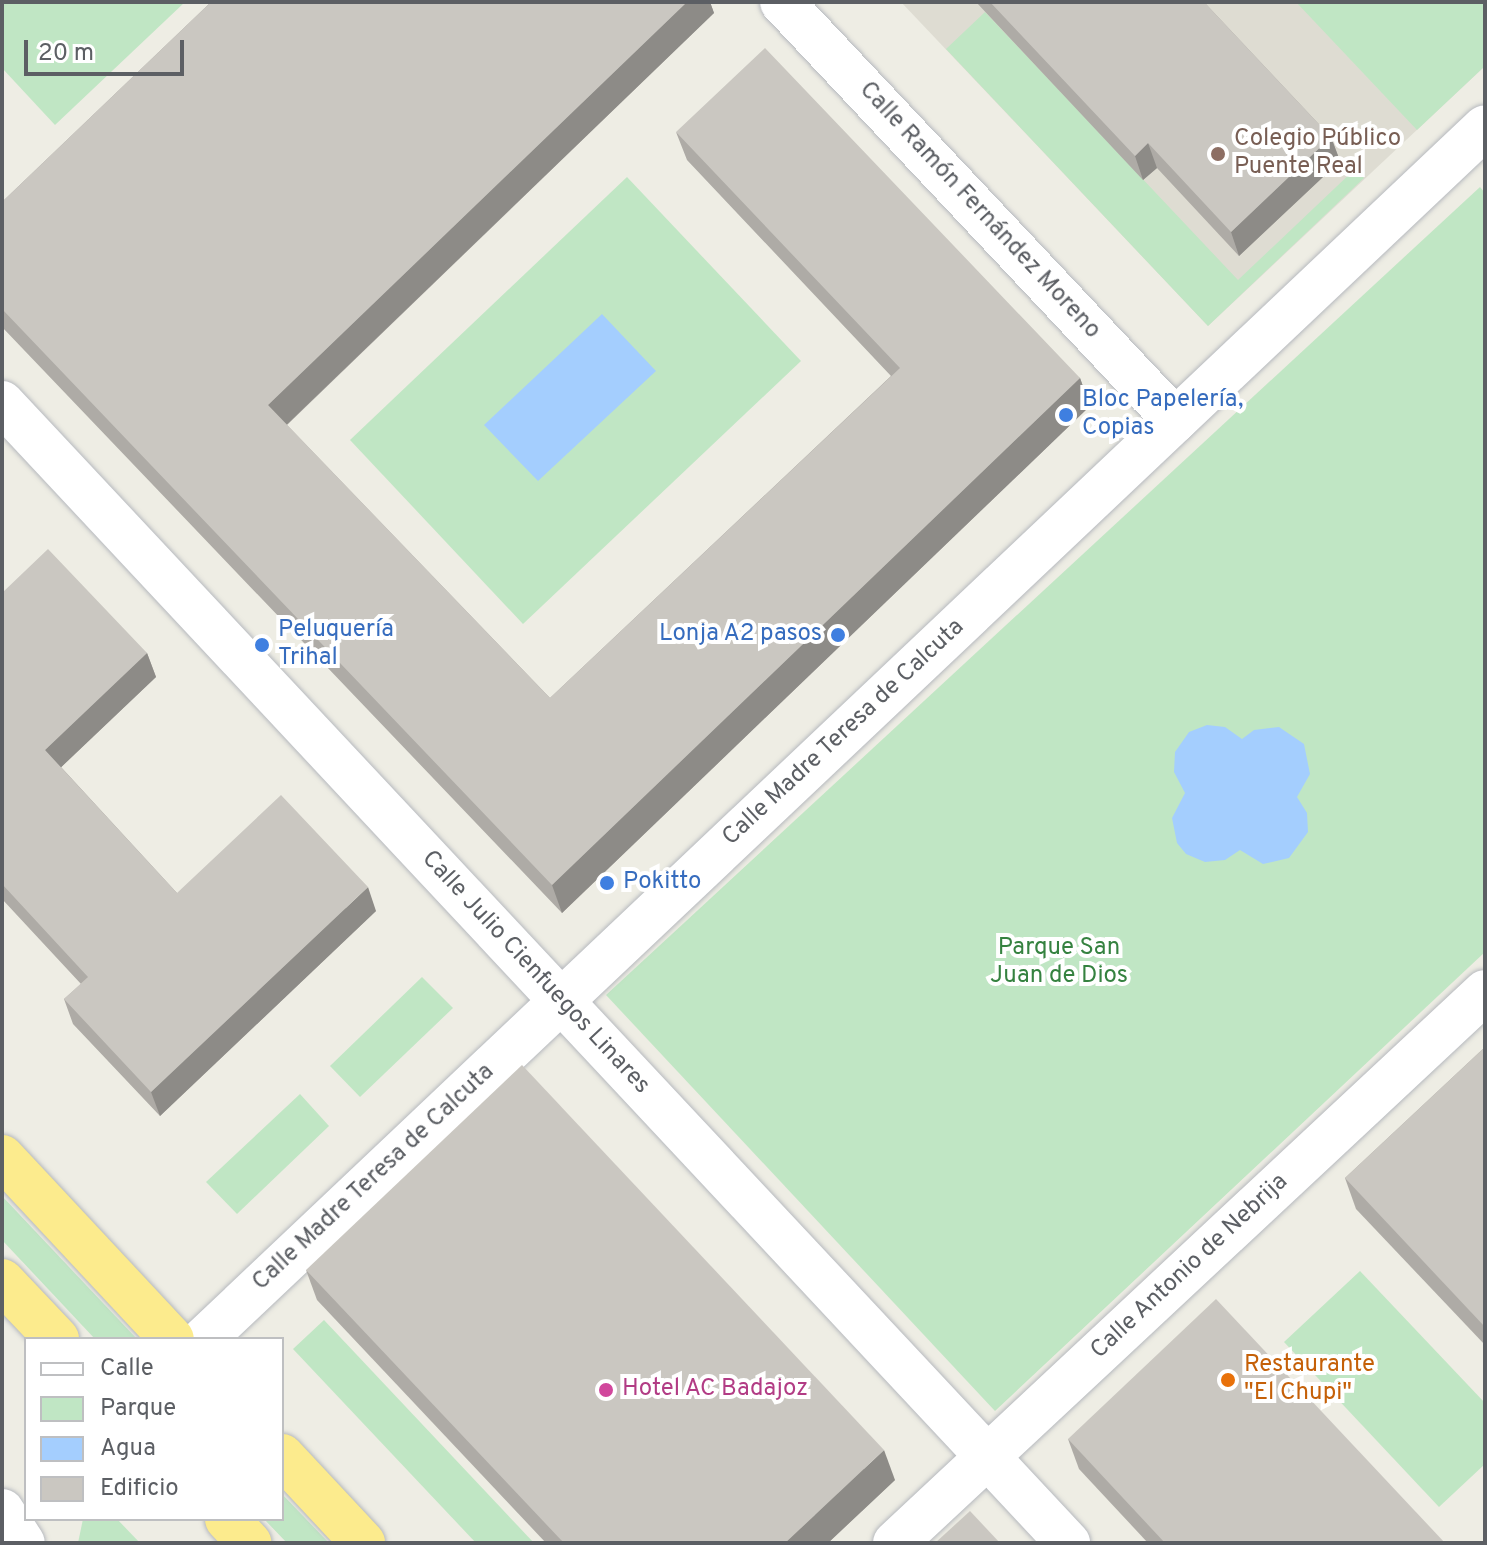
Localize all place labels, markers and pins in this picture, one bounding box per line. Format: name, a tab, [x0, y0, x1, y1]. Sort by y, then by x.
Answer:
place label: Colegio Público Puente Real	[1234, 126, 1401, 182]
marker: Colegio Público Puente Real	[1209, 145, 1227, 163]
place label: Bloc Papelería, Copias	[1082, 387, 1243, 443]
marker: Bloc Papelería, Copias	[1057, 406, 1075, 424]
place label: Peluquería Trihal	[278, 617, 394, 673]
place label: Lonja A2 pasos	[658, 621, 822, 649]
marker: Lonja A2 pasos	[829, 626, 847, 644]
marker: Peluquería Trihal	[253, 636, 271, 654]
place label: Pokitto	[623, 869, 701, 897]
marker: Pokitto	[598, 874, 616, 892]
place label: Restaurante "El Chupi"	[1244, 1352, 1375, 1408]
marker: Restaurante "El Chupi"	[1219, 1371, 1237, 1389]
place label: Hotel AC Badajoz	[622, 1376, 809, 1404]
marker: Hotel AC Badajoz	[597, 1381, 615, 1399]

